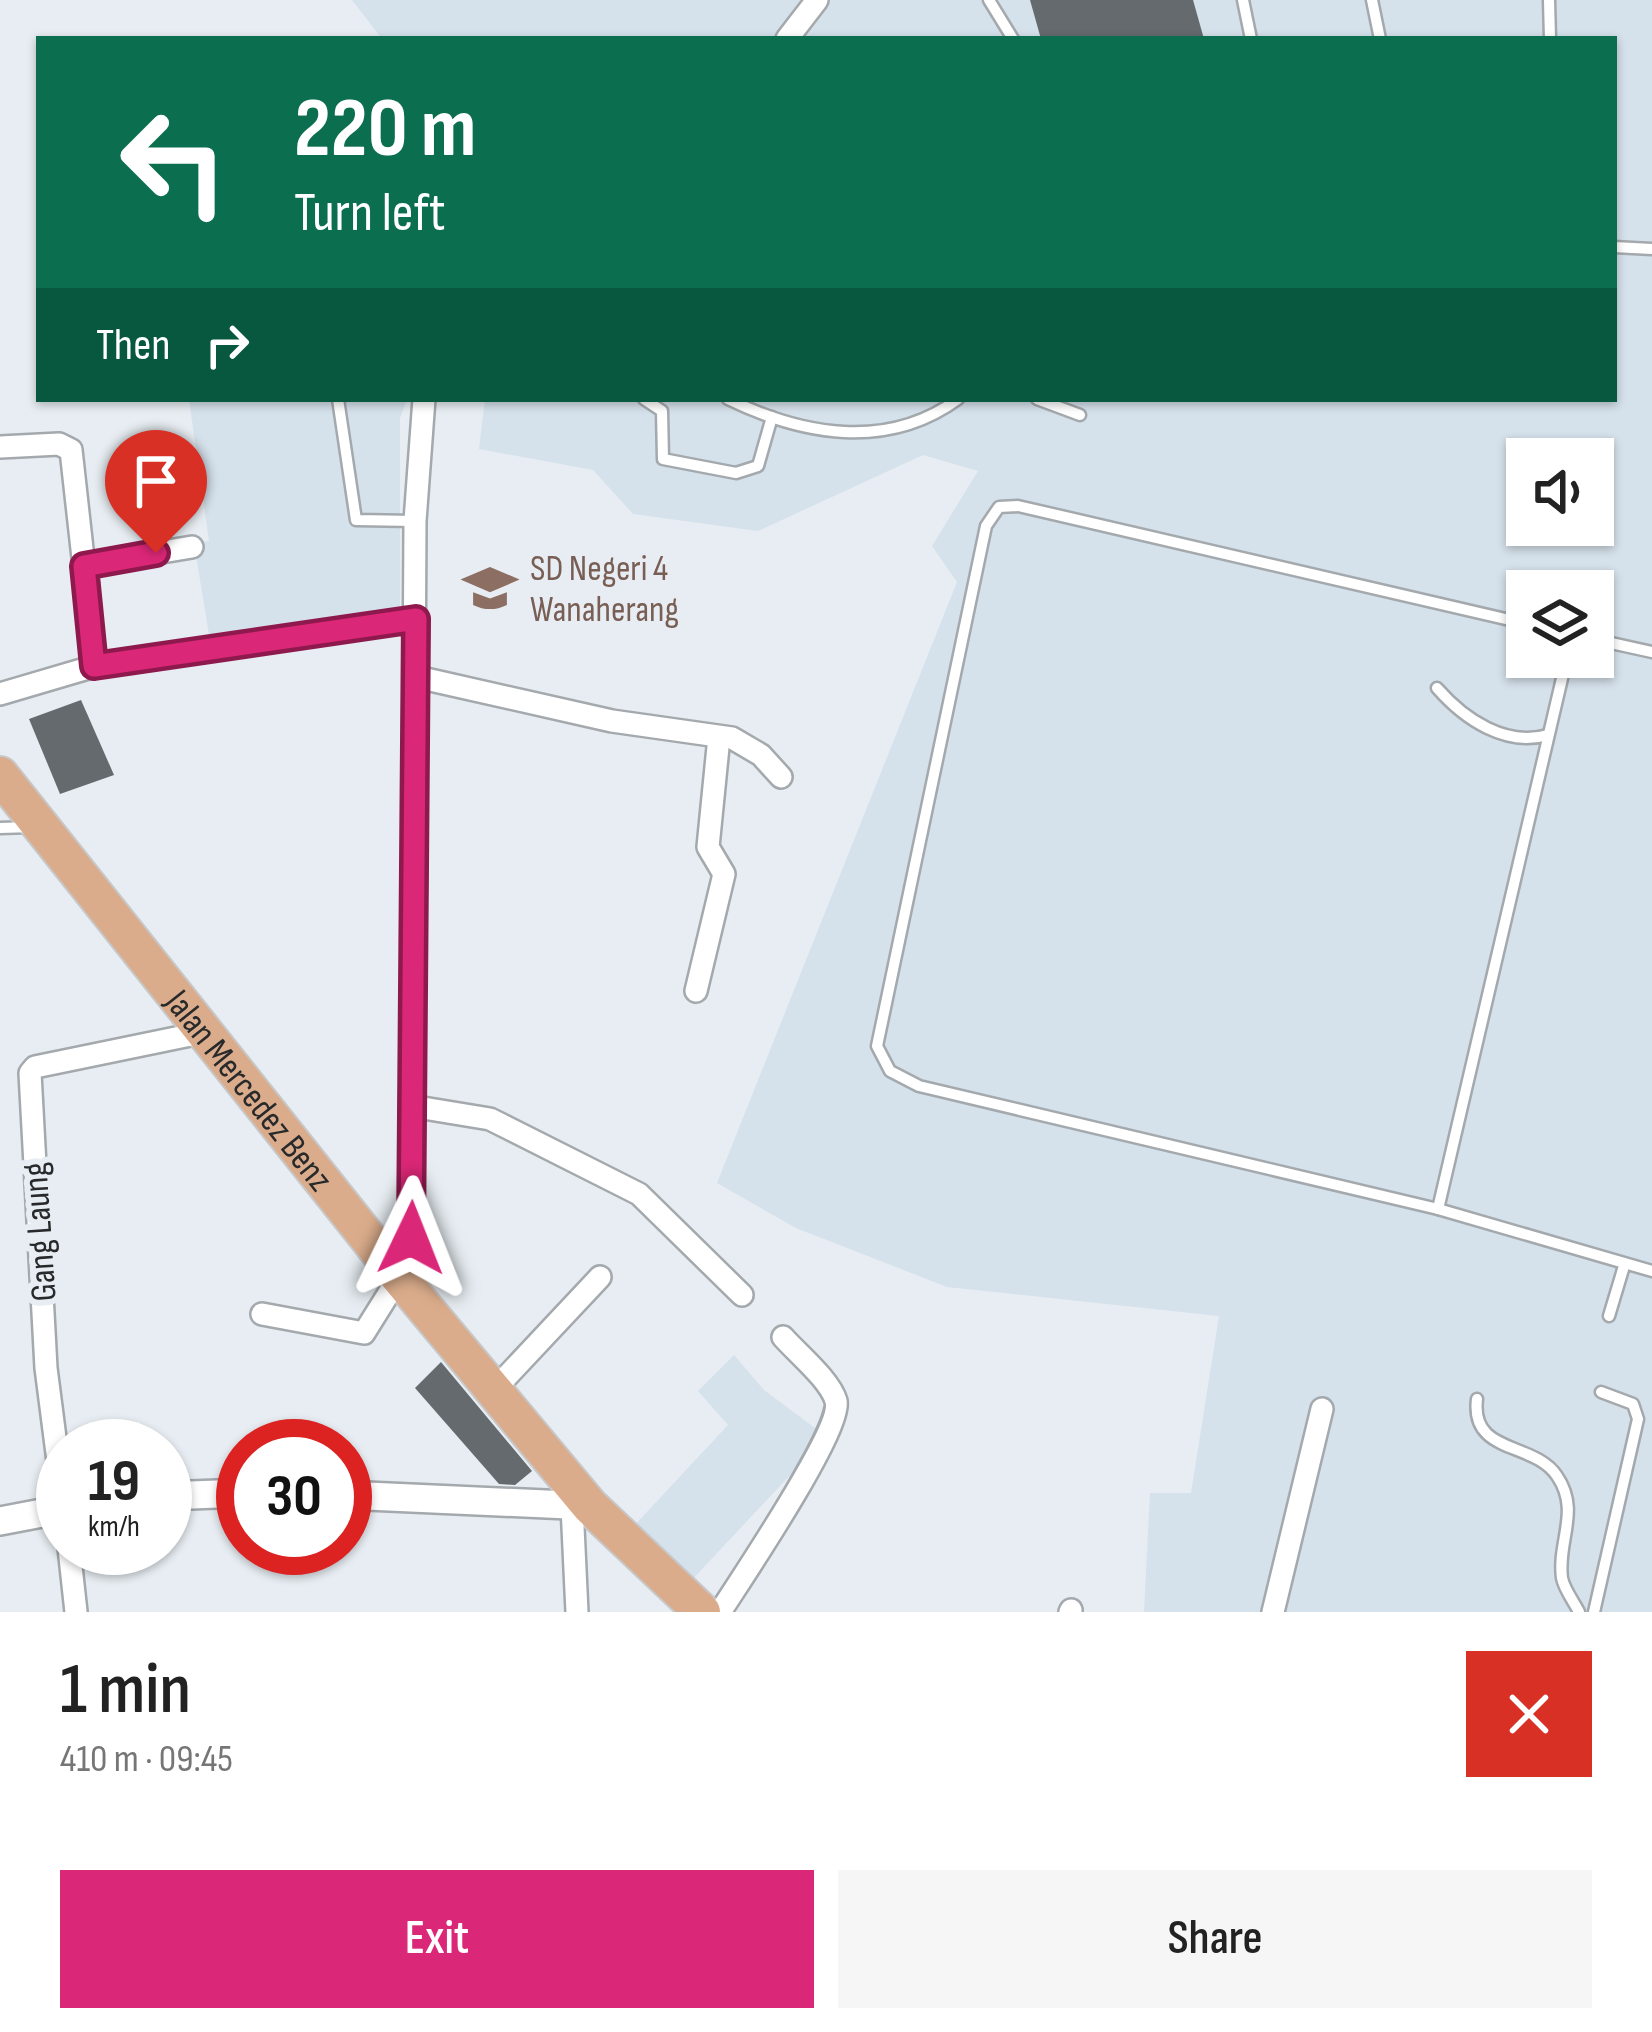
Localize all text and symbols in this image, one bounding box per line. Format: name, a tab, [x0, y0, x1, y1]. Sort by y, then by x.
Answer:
text: 220 m	[294, 79, 476, 180]
icon: left	[96, 84, 252, 240]
text: Turn left	[294, 181, 446, 246]
icon: right	[194, 312, 260, 378]
text: Then	[96, 318, 170, 373]
pin	[105, 430, 207, 553]
map controls	[1506, 438, 1614, 678]
button: sound	[1506, 438, 1614, 546]
icon: arrive	[123, 448, 189, 514]
place label: SD Negeri 4 Wanaherang	[530, 548, 679, 632]
school or university icon: SD Negeri 4 Wanaherang	[461, 559, 519, 617]
button: layers	[1506, 570, 1614, 678]
street label: Jalan Mercedez Benz	[155, 981, 341, 1200]
street label: Gang Laung	[14, 1161, 67, 1303]
position arrow	[348, 1175, 474, 1301]
speed limit sign: 30	[216, 1419, 372, 1575]
text: 19	[88, 1446, 140, 1518]
text: km/h	[88, 1509, 140, 1545]
text: 1 min	[60, 1647, 191, 1734]
button: close	[1466, 1651, 1592, 1777]
text: 410 m · 09:45	[60, 1736, 233, 1783]
button: Exit	[60, 1870, 814, 2008]
button: Share	[838, 1870, 1592, 2008]

